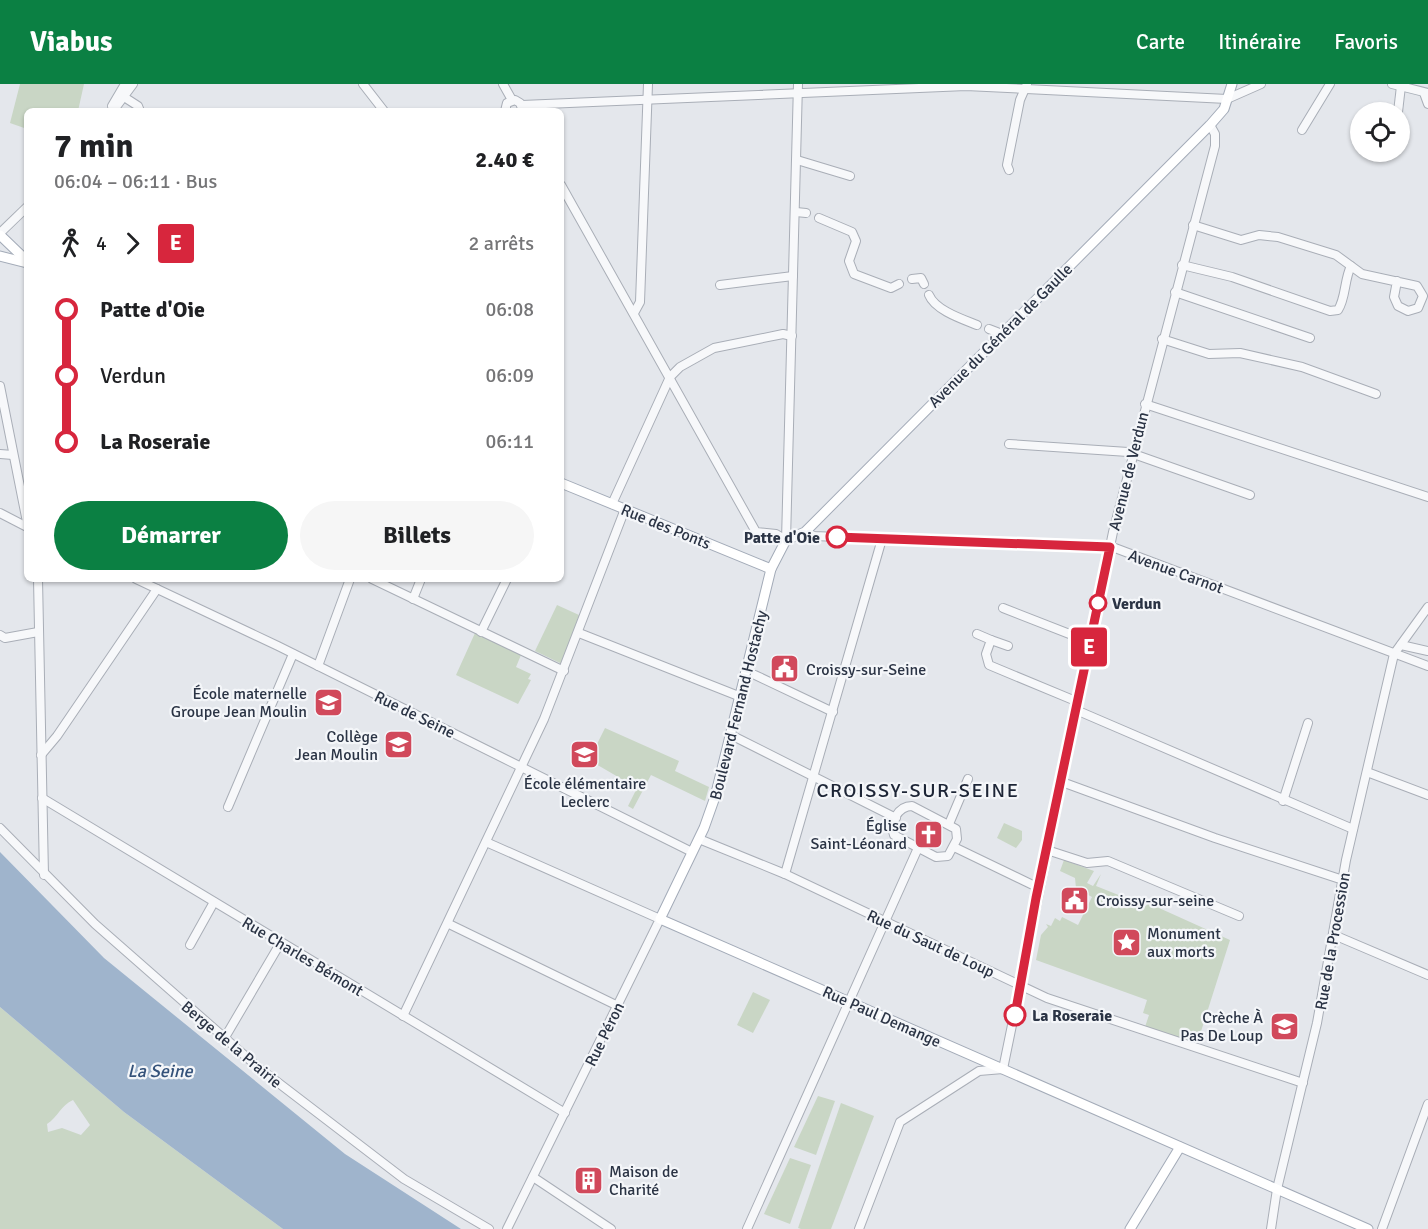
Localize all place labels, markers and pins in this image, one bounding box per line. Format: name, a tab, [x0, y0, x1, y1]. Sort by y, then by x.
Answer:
marker: Patte d'Oie	[826, 526, 848, 548]
place label: Patte d'Oie	[744, 528, 820, 548]
marker: Verdun	[1089, 594, 1107, 612]
place label: Verdun	[1112, 594, 1161, 614]
public building icon: Croissy-sur-Seine	[769, 653, 801, 685]
place label: Croissy-sur-Seine	[806, 660, 926, 680]
place label: École maternelle Groupe Jean Moulin	[171, 684, 307, 722]
school or university icon: École maternelle Groupe Jean Moulin	[312, 686, 344, 718]
place label: Collège Jean Moulin	[295, 727, 378, 765]
school or university icon: Collège Jean Moulin	[383, 729, 415, 761]
school or university icon: École élémentaire Leclerc	[569, 739, 601, 771]
place label: École élémentaire Leclerc	[524, 774, 646, 812]
place label: Église Saint-Léonard	[810, 816, 907, 854]
church icon: Église Saint-Léonard	[912, 818, 944, 850]
public building icon: Croissy-sur-seine	[1059, 884, 1091, 916]
place label: Croissy-sur-seine	[1096, 891, 1214, 911]
place label: Monument aux morts	[1147, 924, 1221, 962]
place icon: Monument aux morts	[1110, 926, 1142, 958]
marker: La Roseraie	[1004, 1004, 1026, 1026]
place label: La Roseraie	[1032, 1006, 1112, 1026]
place label: Crèche À Pas De Loup	[1180, 1008, 1263, 1046]
school or university icon: Crèche À Pas De Loup	[1268, 1010, 1300, 1042]
place label: Maison de Charité	[609, 1162, 678, 1200]
building icon: Maison de Charité	[572, 1164, 604, 1196]

